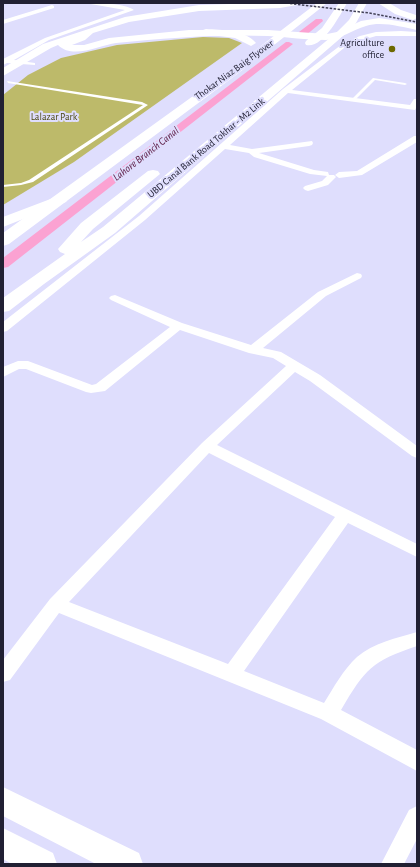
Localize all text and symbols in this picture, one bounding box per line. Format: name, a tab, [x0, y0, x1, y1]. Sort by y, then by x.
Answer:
street label: Thokar Niaz Baig Flyover	[192, 37, 276, 103]
place label: Agriculture office	[340, 37, 384, 60]
marker: Agriculture office	[387, 44, 397, 54]
street label: UBD Canal Bank Road Tokhar - M2 Link	[145, 95, 267, 201]
park label: Lalazar Park	[31, 111, 77, 123]
water label: Lahore Branch Canal	[110, 124, 182, 184]

